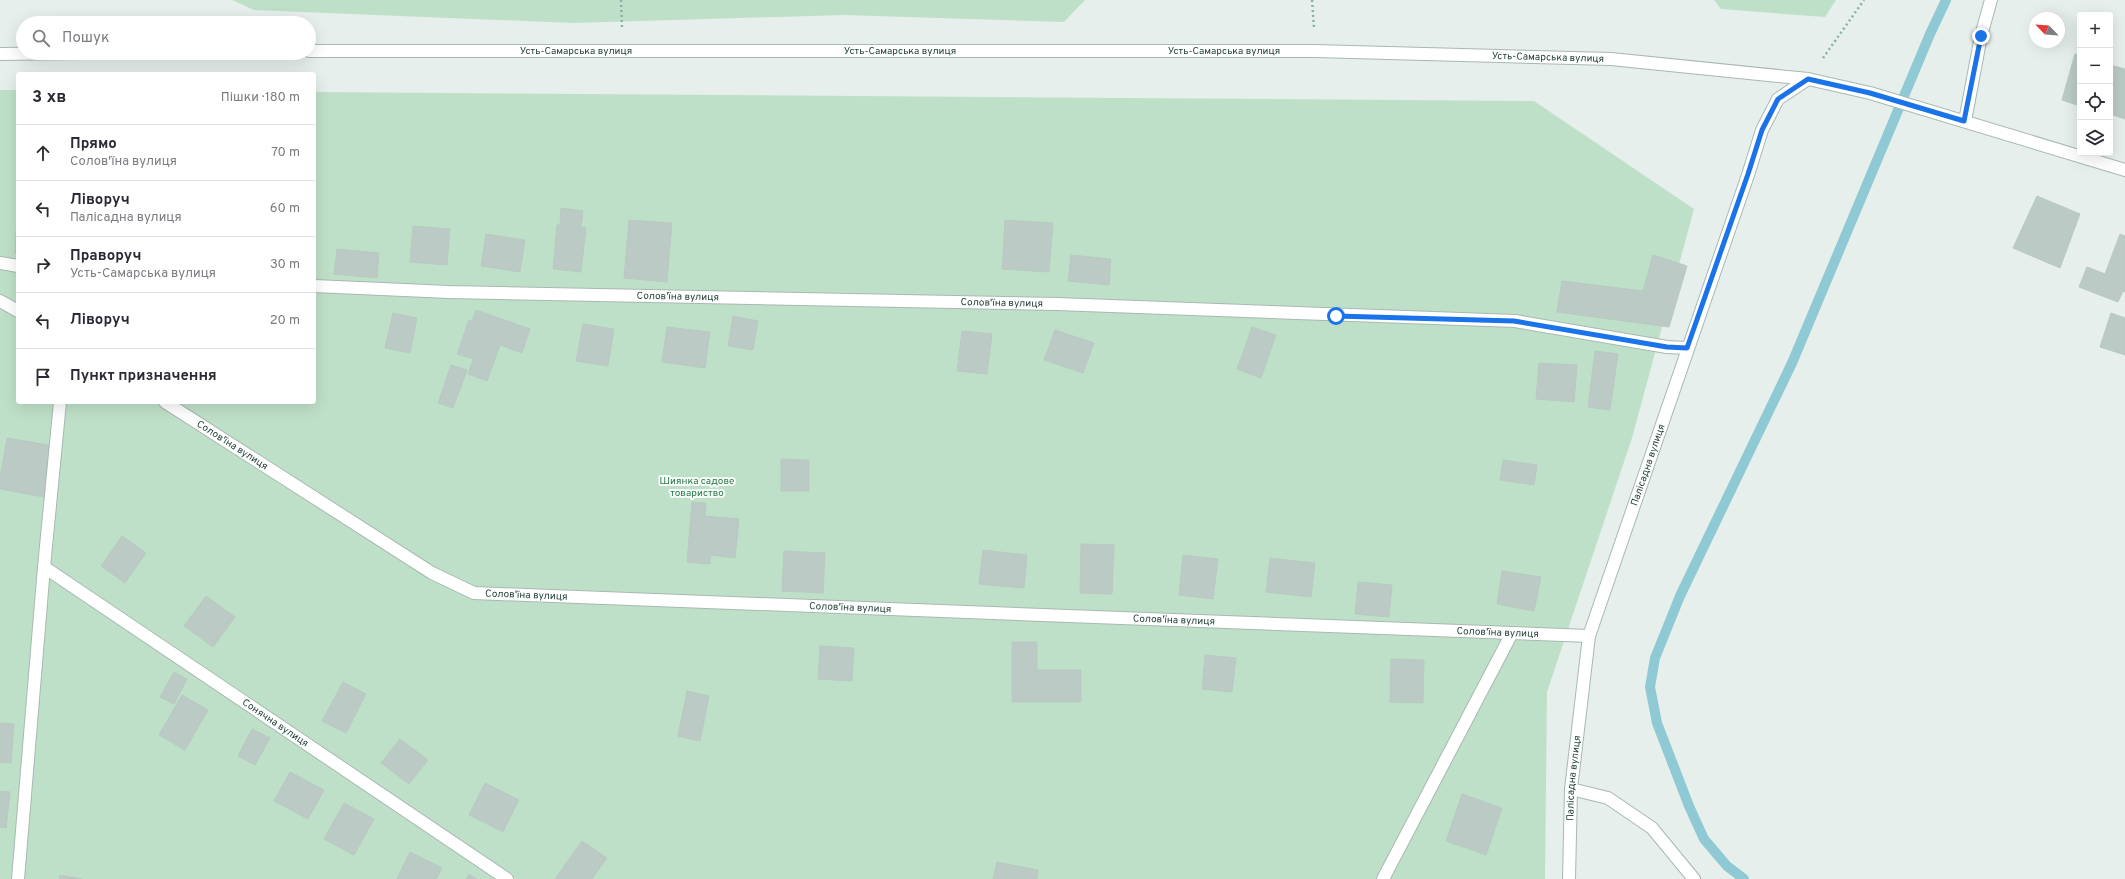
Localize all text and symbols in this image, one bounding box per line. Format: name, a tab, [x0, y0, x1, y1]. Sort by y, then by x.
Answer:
north arrow	[2029, 12, 2065, 48]
map controls	[2077, 12, 2113, 156]
button: +	[2077, 12, 2113, 48]
search box	[16, 16, 316, 60]
icon: search	[30, 27, 52, 49]
route end	[1972, 27, 1990, 45]
text: Пошук	[62, 29, 110, 48]
street label: Усть-Самарська вулиця	[520, 45, 632, 58]
street label: Усть-Самарська вулиця	[844, 45, 956, 58]
street label: Усть-Самарська вулиця	[1168, 45, 1280, 58]
button: −	[2077, 48, 2113, 84]
street label: Усть-Самарська вулиця	[1492, 49, 1604, 65]
button: locate	[2077, 84, 2113, 120]
text: 3 хв	[32, 87, 66, 109]
text: Пішки · 180 m	[221, 90, 300, 106]
button: layers	[2077, 120, 2113, 156]
text: Прямо	[70, 135, 117, 154]
icon: ahead	[32, 142, 54, 164]
text: 70 m	[271, 145, 300, 161]
text: Солов'їна вулиця	[70, 154, 177, 170]
text: Ліворуч	[70, 191, 130, 210]
icon: left	[32, 198, 54, 220]
text: 60 m	[270, 201, 300, 217]
text: Палісадна вулиця	[70, 210, 182, 226]
text: Праворуч	[70, 247, 141, 266]
icon: right	[32, 254, 54, 276]
text: 30 m	[270, 257, 300, 273]
text: Усть-Самарська вулиця	[70, 266, 216, 282]
street label: Солов'їна вулиця	[637, 289, 719, 304]
street label: Солов'їна вулиця	[960, 296, 1043, 310]
route start	[1327, 307, 1345, 325]
icon: left	[32, 310, 54, 332]
text: Ліворуч	[70, 311, 130, 330]
text: 20 m	[270, 313, 300, 329]
icon: arrive	[32, 366, 54, 388]
text: Пункт призначення	[70, 367, 217, 386]
street label: Солов'їна вулиця	[194, 417, 271, 473]
street label: Палісадна вулиця	[1628, 422, 1668, 508]
park label: Шиянка садове товариство	[660, 475, 734, 500]
street label: Солов'їна вулиця	[485, 587, 568, 603]
street label: Солов'їна вулиця	[809, 599, 892, 616]
street label: Солов'їна вулиця	[1133, 612, 1215, 628]
street label: Солов'їна вулиця	[1456, 624, 1539, 641]
street label: Сонячна вулиця	[240, 696, 311, 750]
street label: Палісадна вулиця	[1564, 735, 1584, 821]

